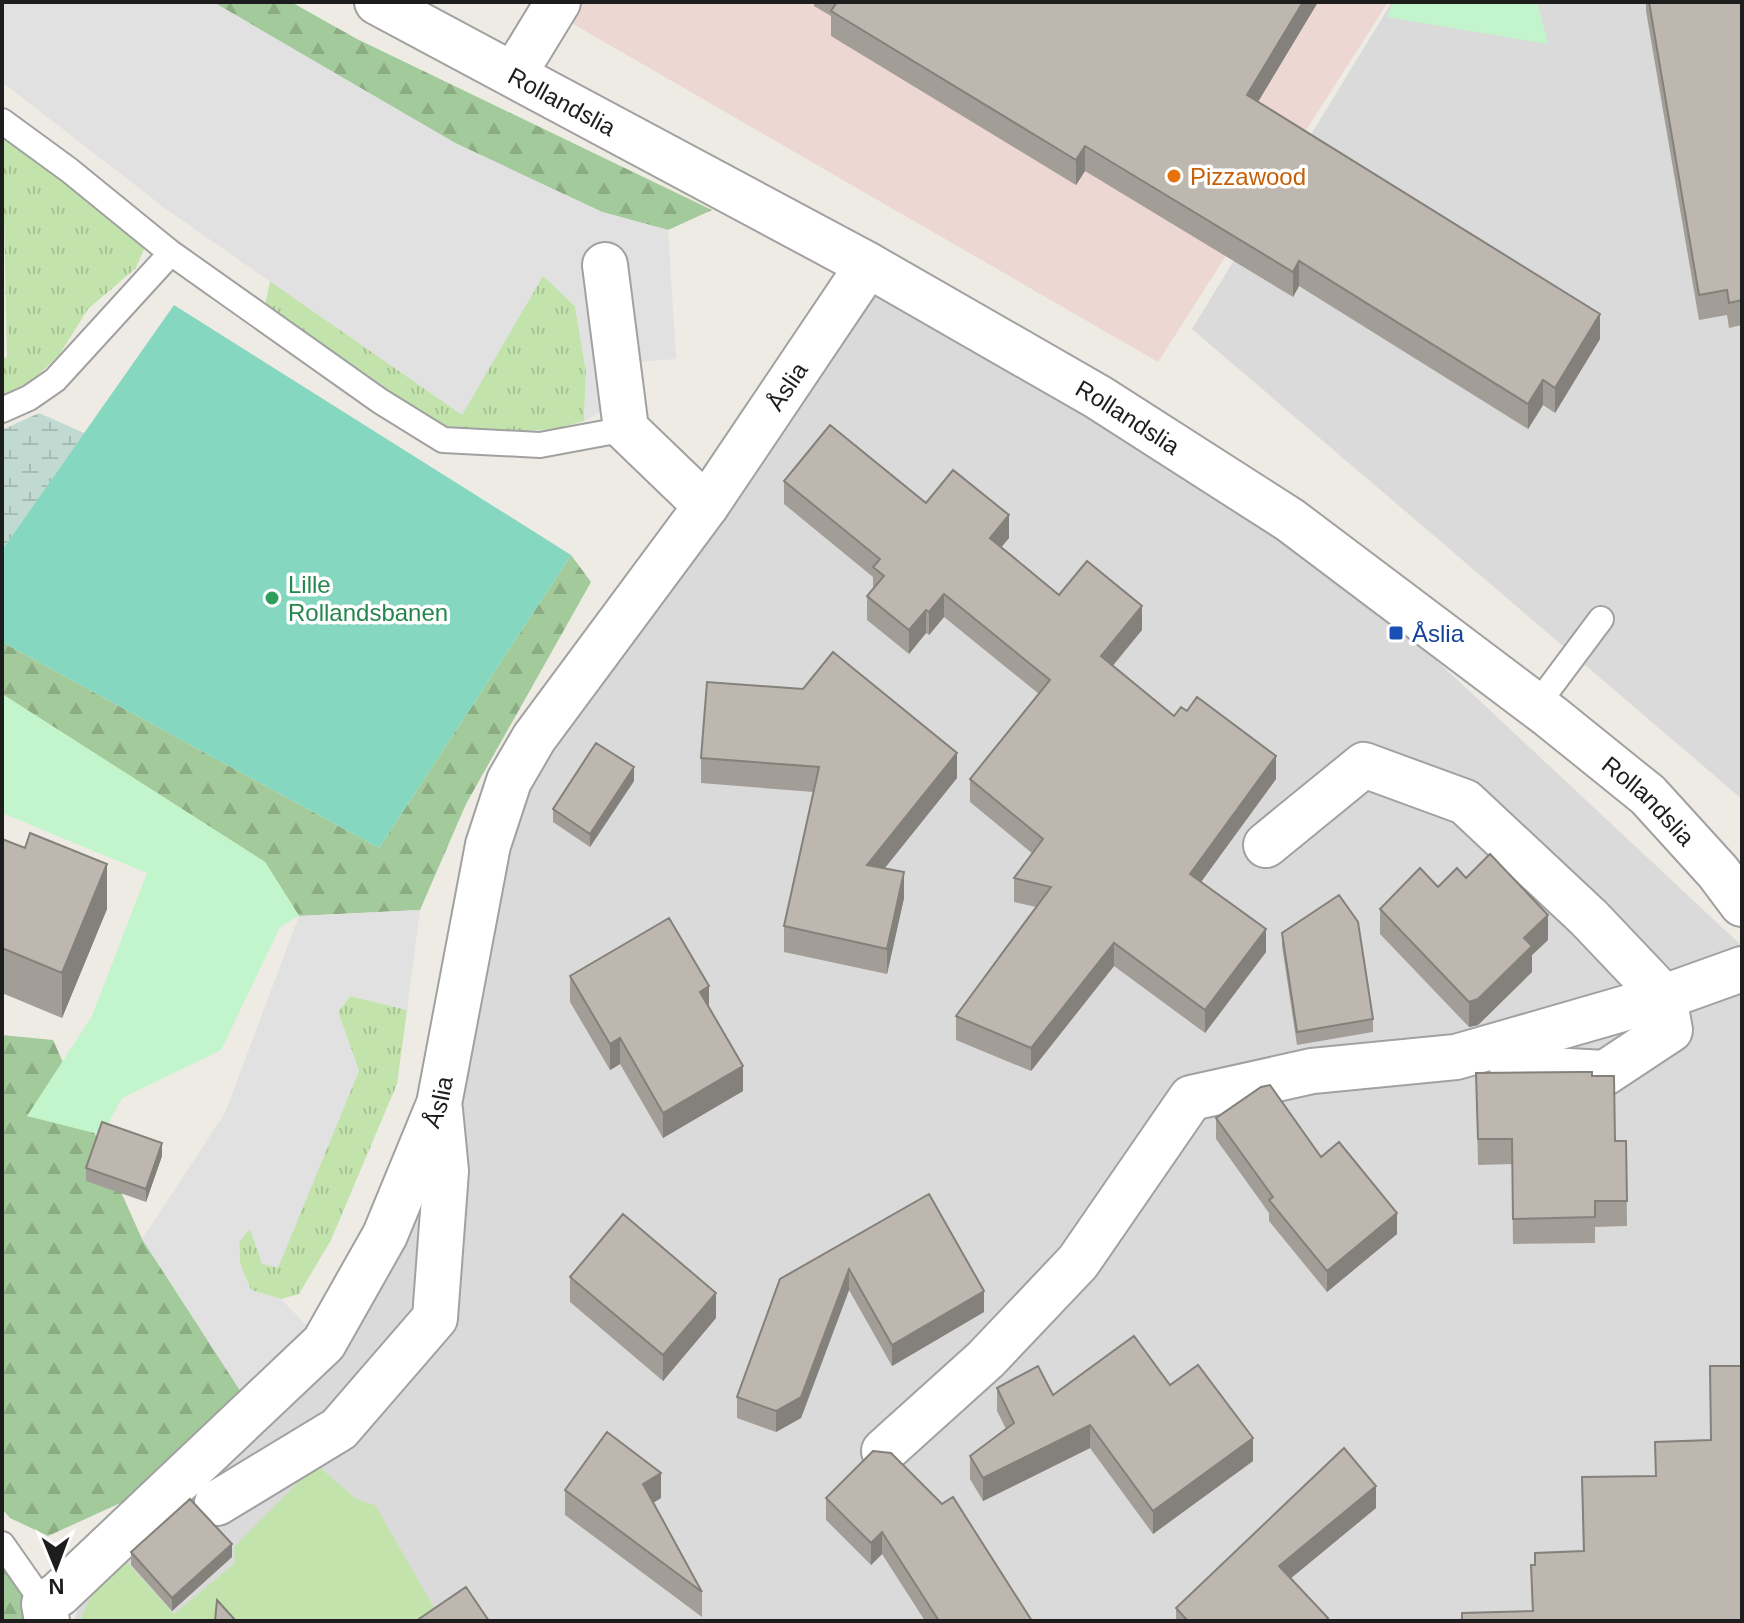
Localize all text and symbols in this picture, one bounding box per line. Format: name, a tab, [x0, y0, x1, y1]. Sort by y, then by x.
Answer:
street label: Rollandslia	[504, 62, 621, 141]
place label: Pizzawood	[1190, 163, 1306, 190]
marker: Pizzawood	[1165, 167, 1183, 185]
street label: Åslia	[761, 356, 813, 415]
street label: Rollandslia	[1071, 374, 1185, 460]
place label: Lille Rollandsbanen	[288, 571, 448, 626]
marker: Lille Rollandsbanen	[263, 589, 281, 607]
place label: Åslia	[1412, 620, 1465, 647]
marker: Åslia	[1387, 624, 1405, 642]
street label: Rollandslia	[1597, 750, 1701, 851]
street label: Åslia	[417, 1073, 458, 1131]
north arrow	[16, 1527, 96, 1607]
text: N	[48, 1574, 65, 1599]

